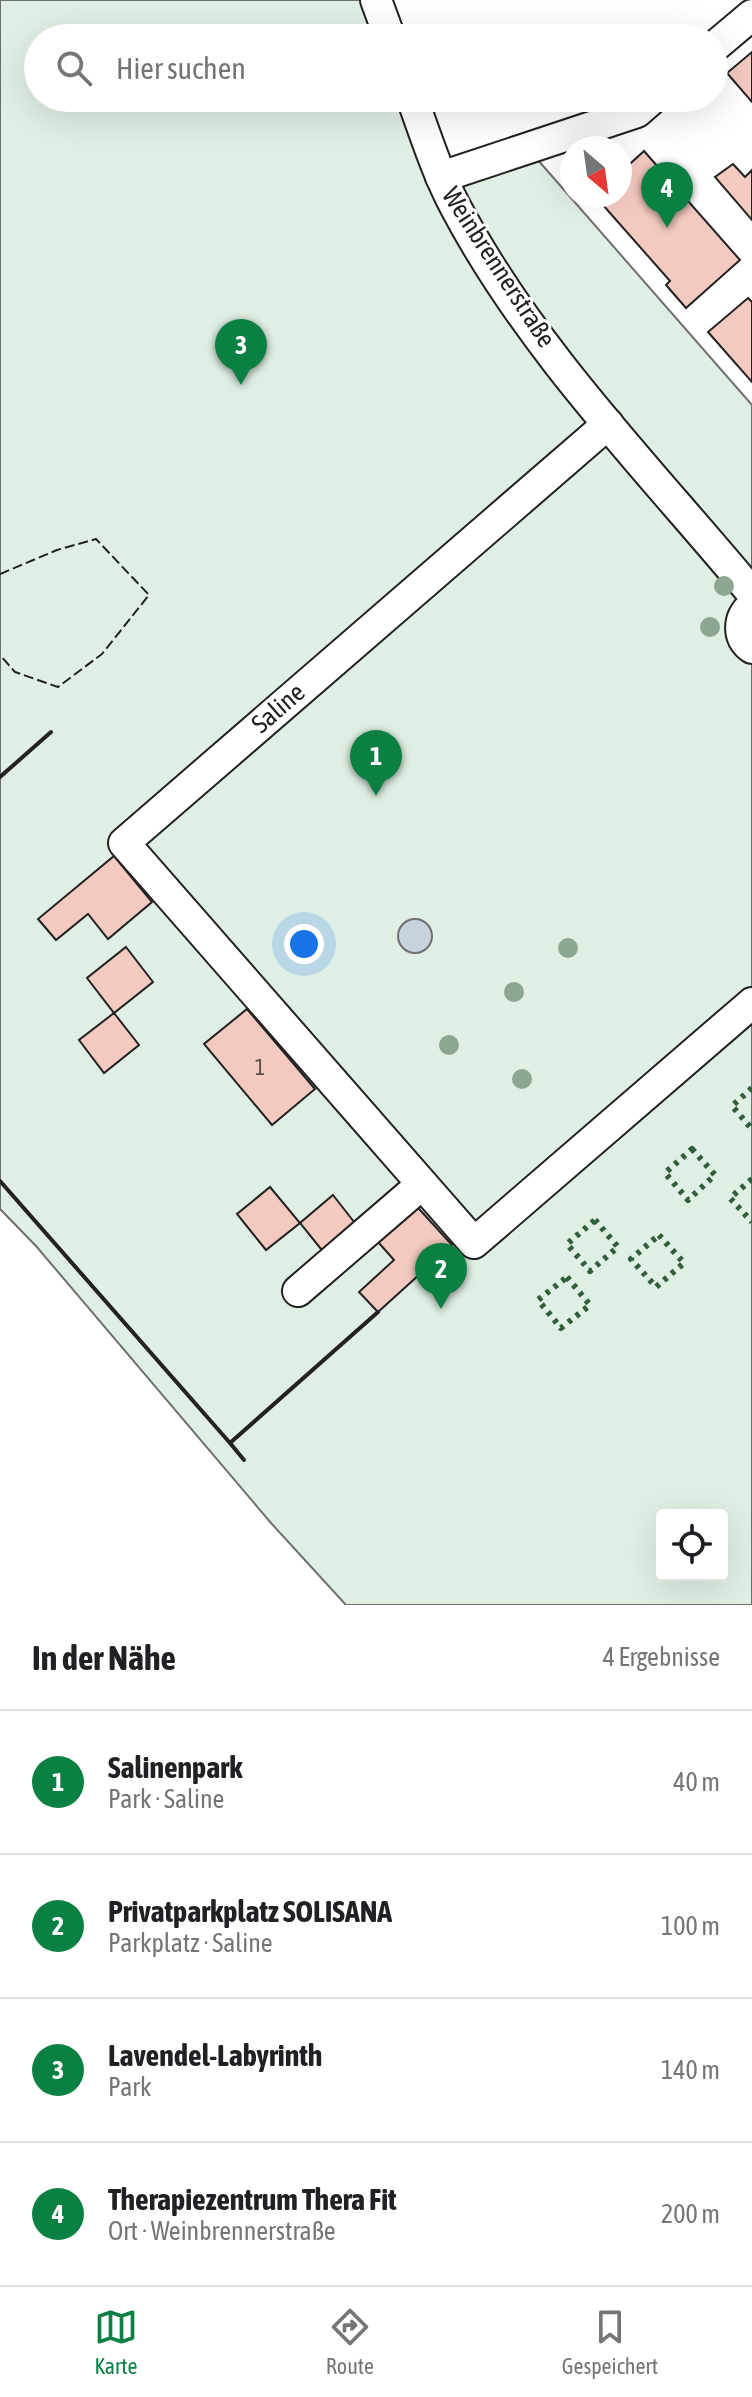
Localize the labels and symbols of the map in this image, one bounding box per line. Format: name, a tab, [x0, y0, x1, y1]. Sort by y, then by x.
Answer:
north arrow	[560, 136, 632, 208]
pin: 4	[641, 162, 693, 228]
street label: Weinbrennerstraße	[436, 181, 562, 353]
pin: 3	[215, 319, 267, 385]
street label: Saline	[245, 677, 311, 739]
pin: 1	[350, 730, 402, 796]
your location	[284, 924, 324, 964]
house number: 1	[255, 1054, 265, 1080]
pin: 2	[415, 1243, 467, 1309]

